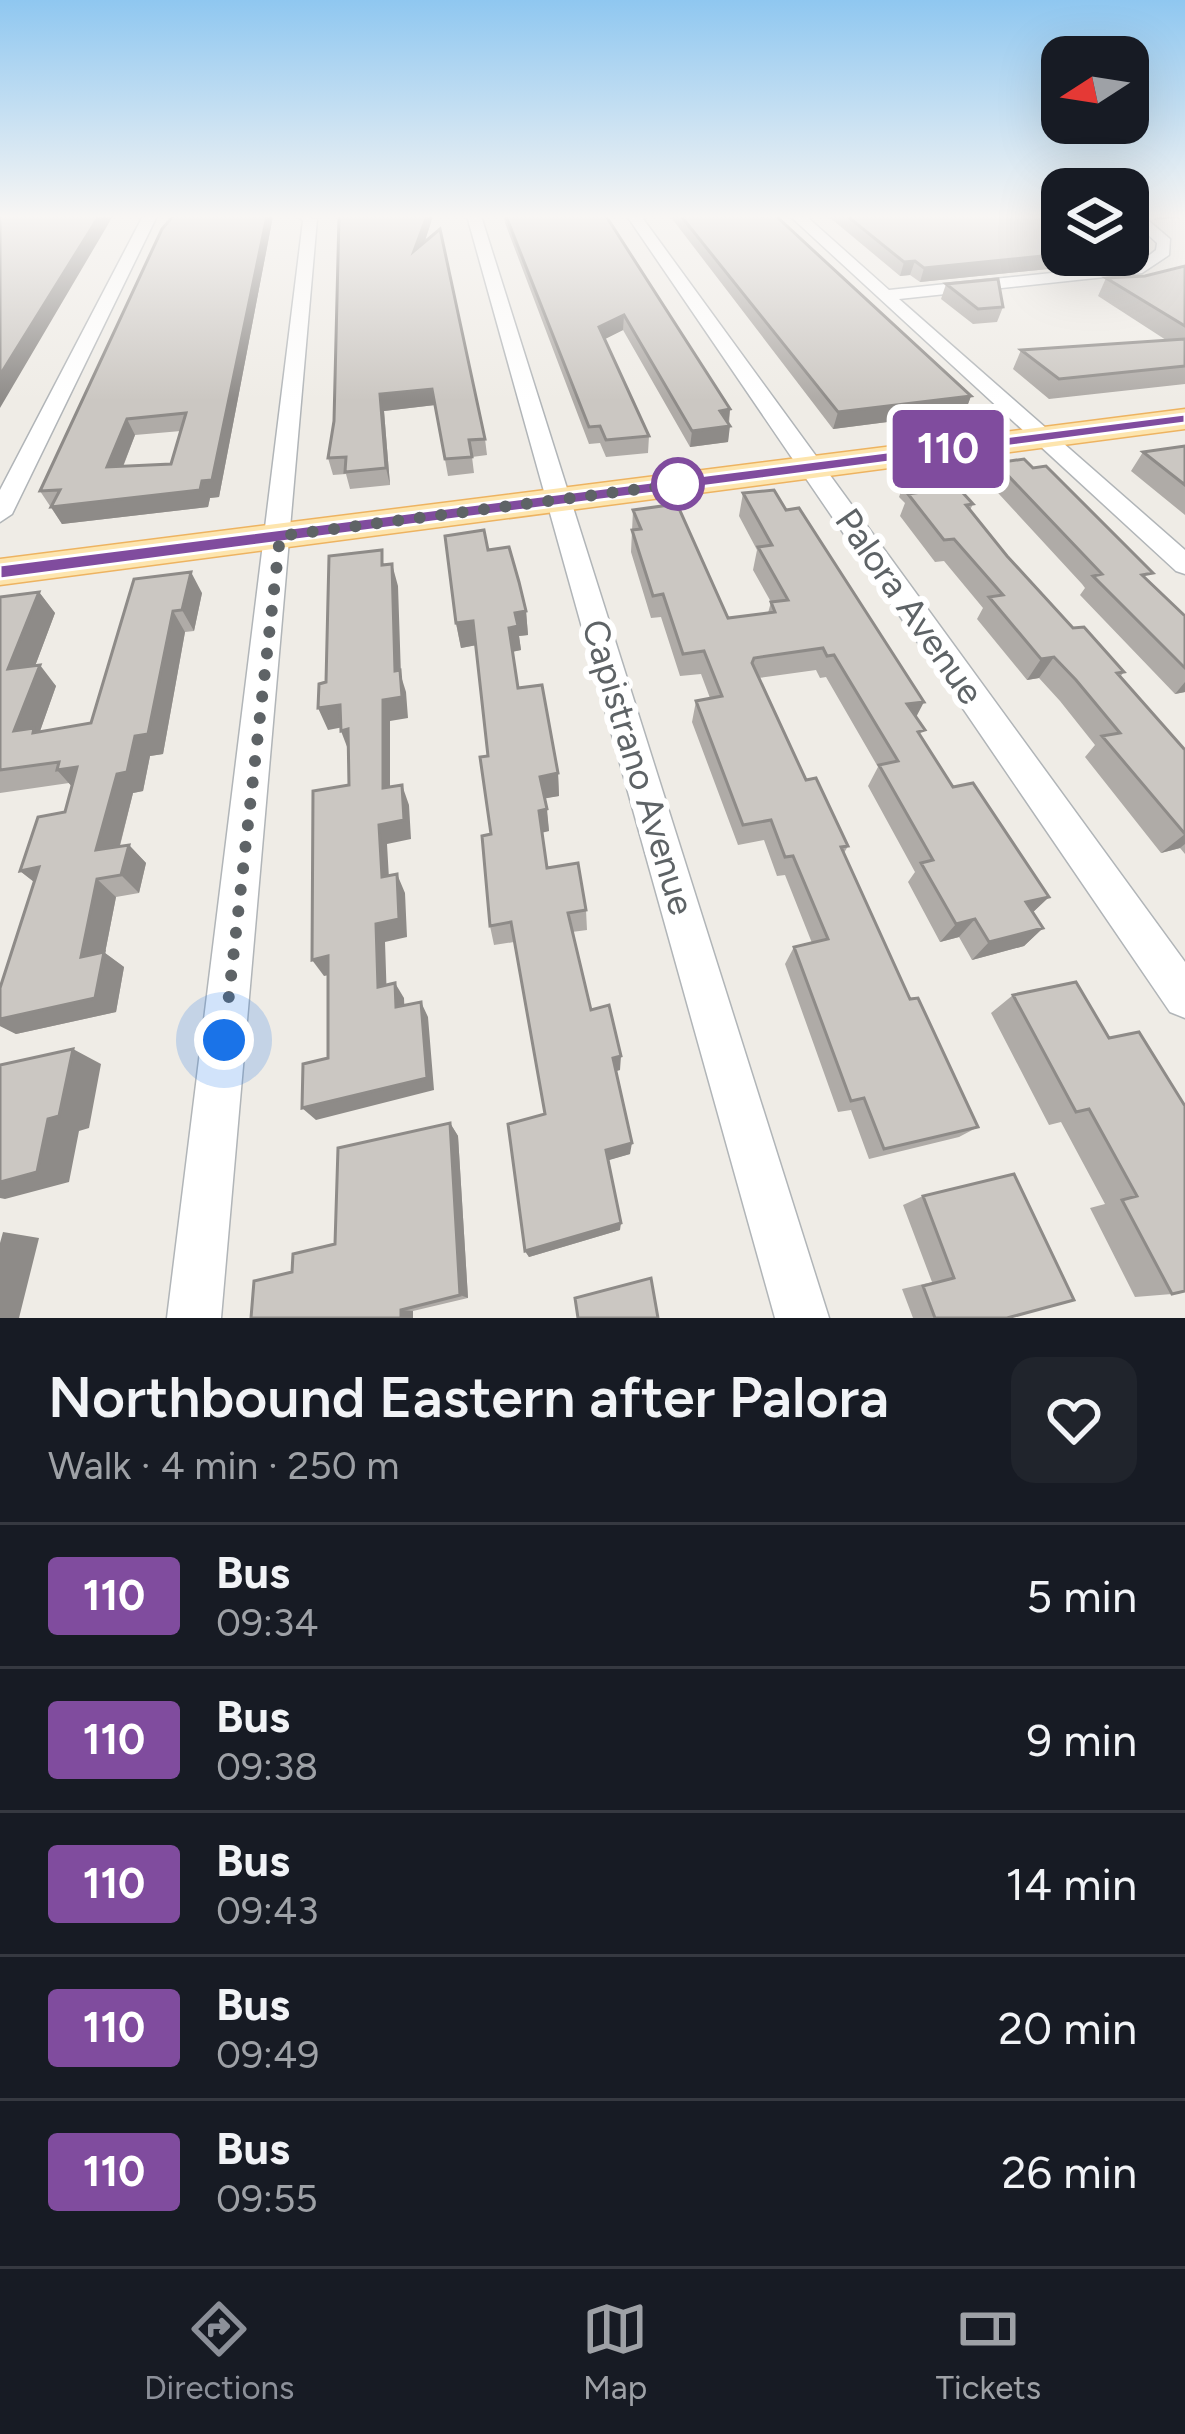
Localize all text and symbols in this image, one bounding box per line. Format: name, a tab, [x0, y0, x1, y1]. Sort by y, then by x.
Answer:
north arrow	[1041, 36, 1149, 144]
map controls	[1041, 36, 1149, 276]
button: layers	[1041, 168, 1149, 276]
line badge: 110	[879, 410, 1017, 488]
text: 110	[917, 423, 979, 474]
unlabelled marker	[653, 459, 703, 509]
street label: Palora Avenue	[826, 500, 993, 712]
street label: Capistrano Avenue	[573, 614, 704, 920]
your location	[194, 1010, 254, 1070]
button: heart	[1011, 1357, 1137, 1483]
text: Northbound Eastern after Palora	[48, 1363, 889, 1431]
text: Walk · 4 min · 250 m	[48, 1442, 399, 1489]
text: Bus	[216, 1545, 290, 1599]
text: 5 min	[1026, 1569, 1137, 1623]
text: 110	[83, 1570, 145, 1621]
text: 09:34	[216, 1599, 318, 1646]
text: Bus	[216, 1689, 290, 1743]
text: 9 min	[1027, 1713, 1137, 1767]
text: 110	[83, 1714, 145, 1765]
text: 09:38	[216, 1743, 318, 1790]
text: Bus	[216, 1833, 290, 1887]
text: 14 min	[1006, 1857, 1137, 1911]
text: 110	[83, 1858, 145, 1909]
text: 09:43	[216, 1887, 318, 1934]
text: Bus	[216, 1977, 290, 2031]
text: 20 min	[998, 2001, 1137, 2055]
text: 110	[83, 2002, 145, 2053]
text: 09:49	[216, 2031, 319, 2078]
text: Bus	[216, 2121, 290, 2175]
text: 26 min	[1001, 2145, 1137, 2199]
text: 110	[83, 2146, 145, 2197]
text: 09:55	[216, 2175, 318, 2222]
tab: Directions	[144, 2296, 294, 2407]
tab: Map	[582, 2296, 648, 2407]
tab: Tickets	[936, 2296, 1041, 2407]

